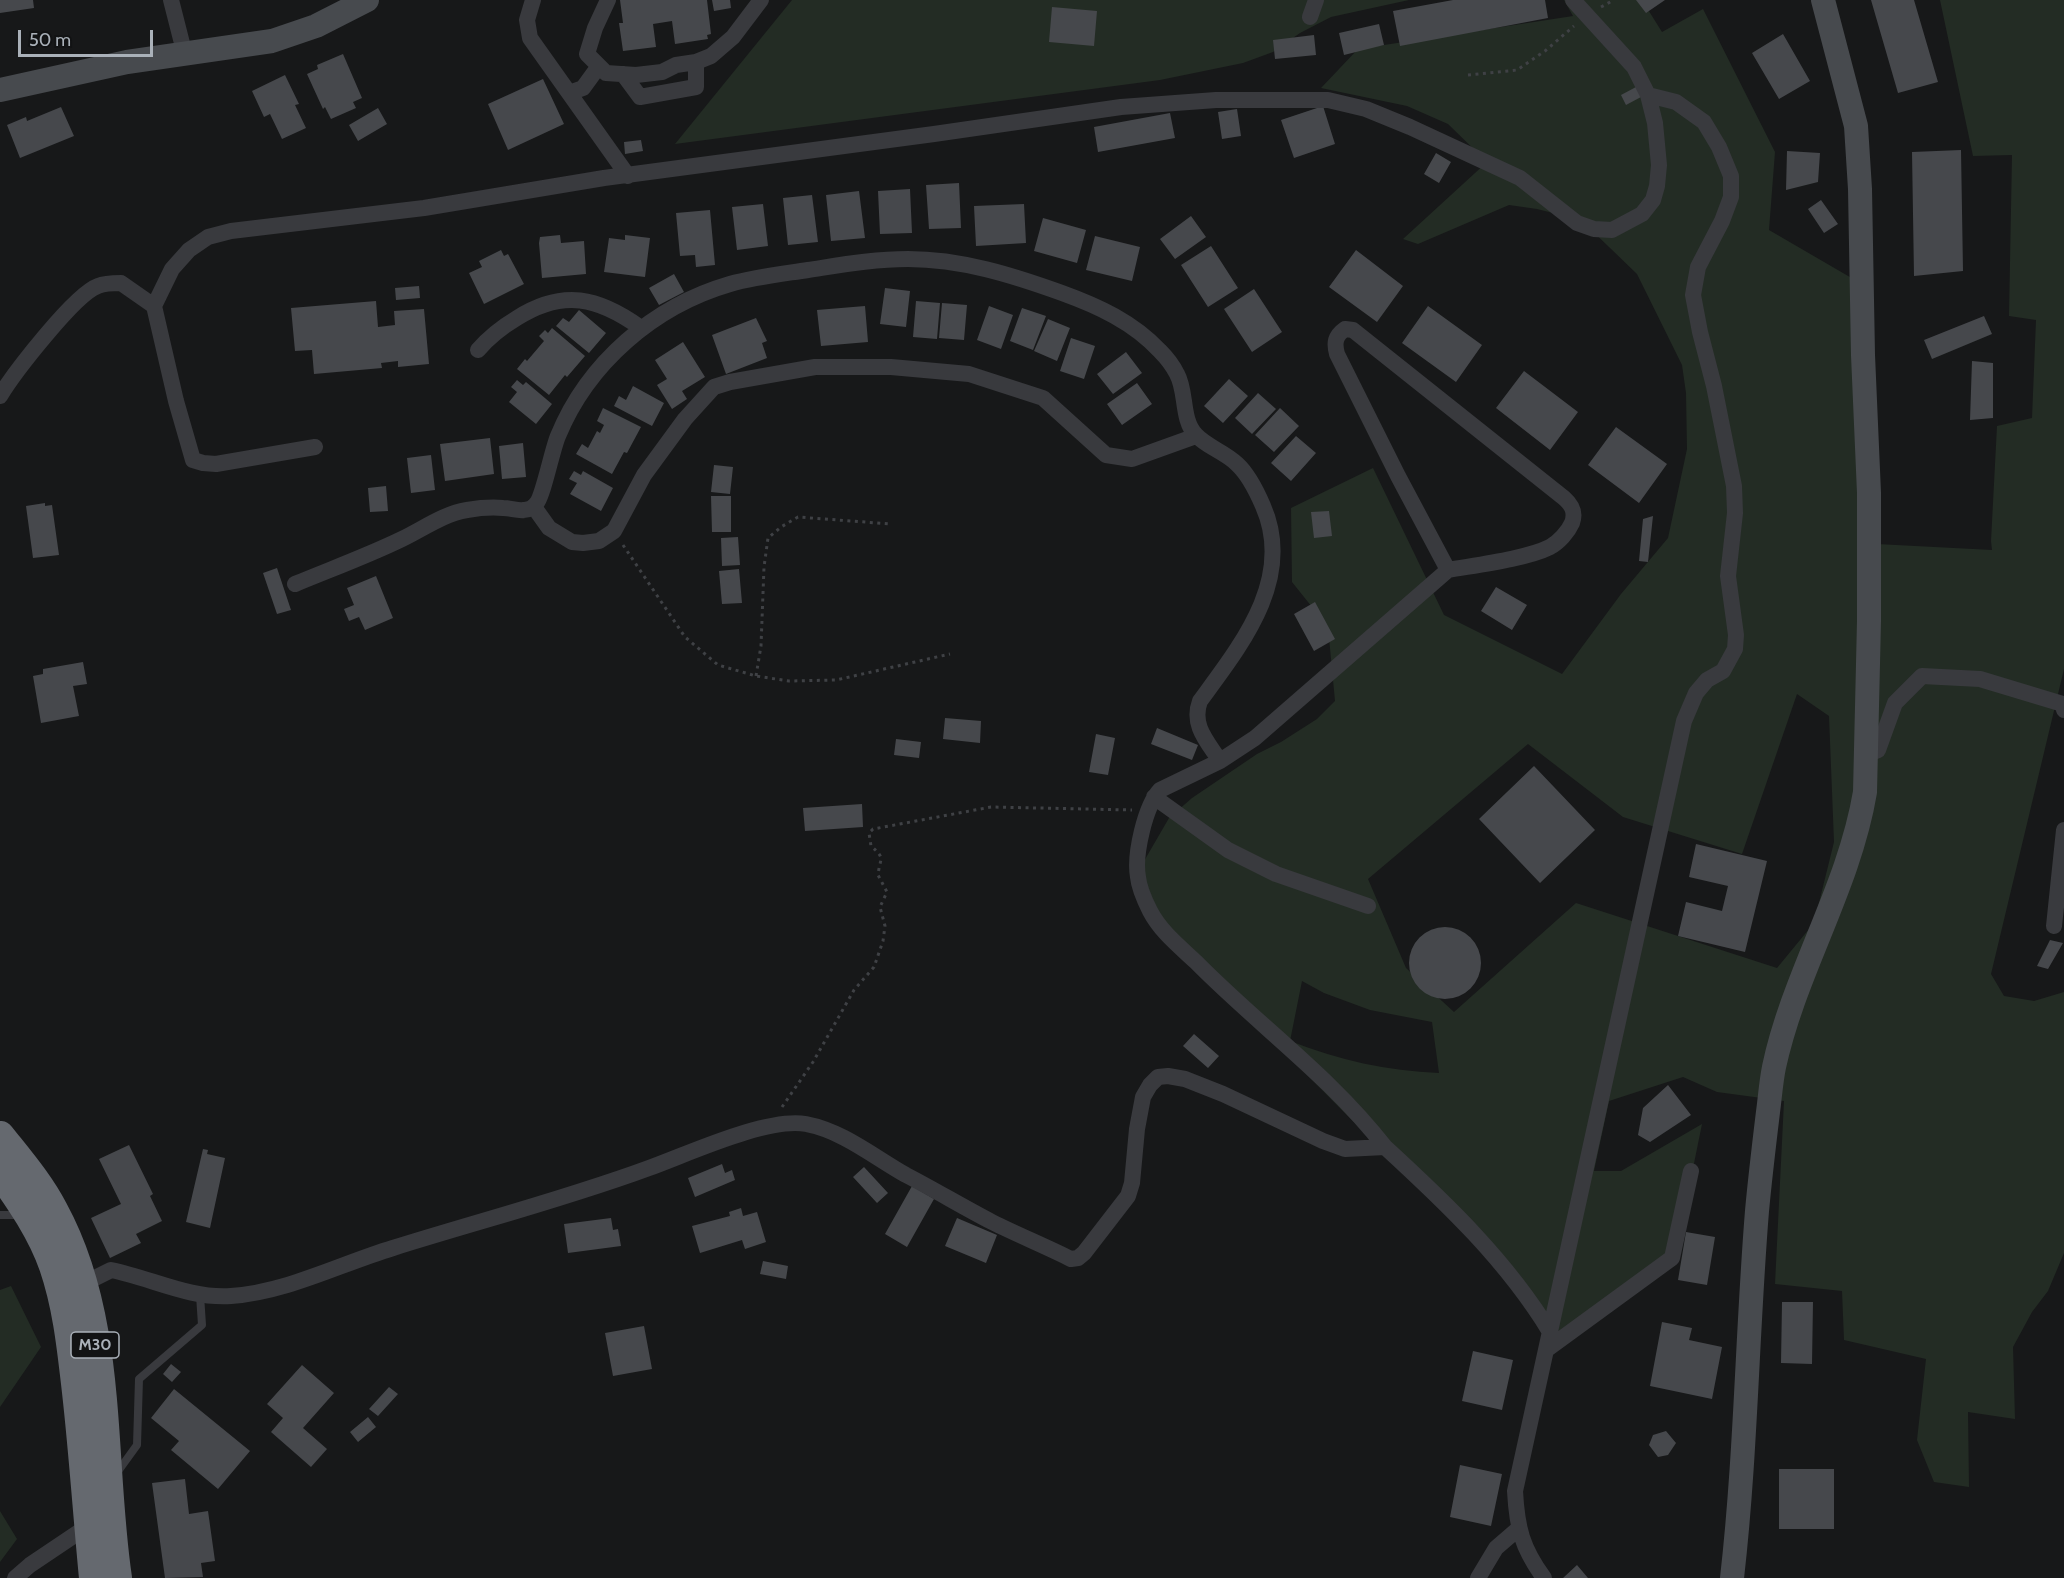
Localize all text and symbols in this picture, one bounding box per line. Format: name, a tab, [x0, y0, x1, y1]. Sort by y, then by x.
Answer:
scale bar	[21, 18, 156, 56]
text: 50 m	[29, 29, 71, 51]
road number: M30	[71, 1332, 119, 1358]

